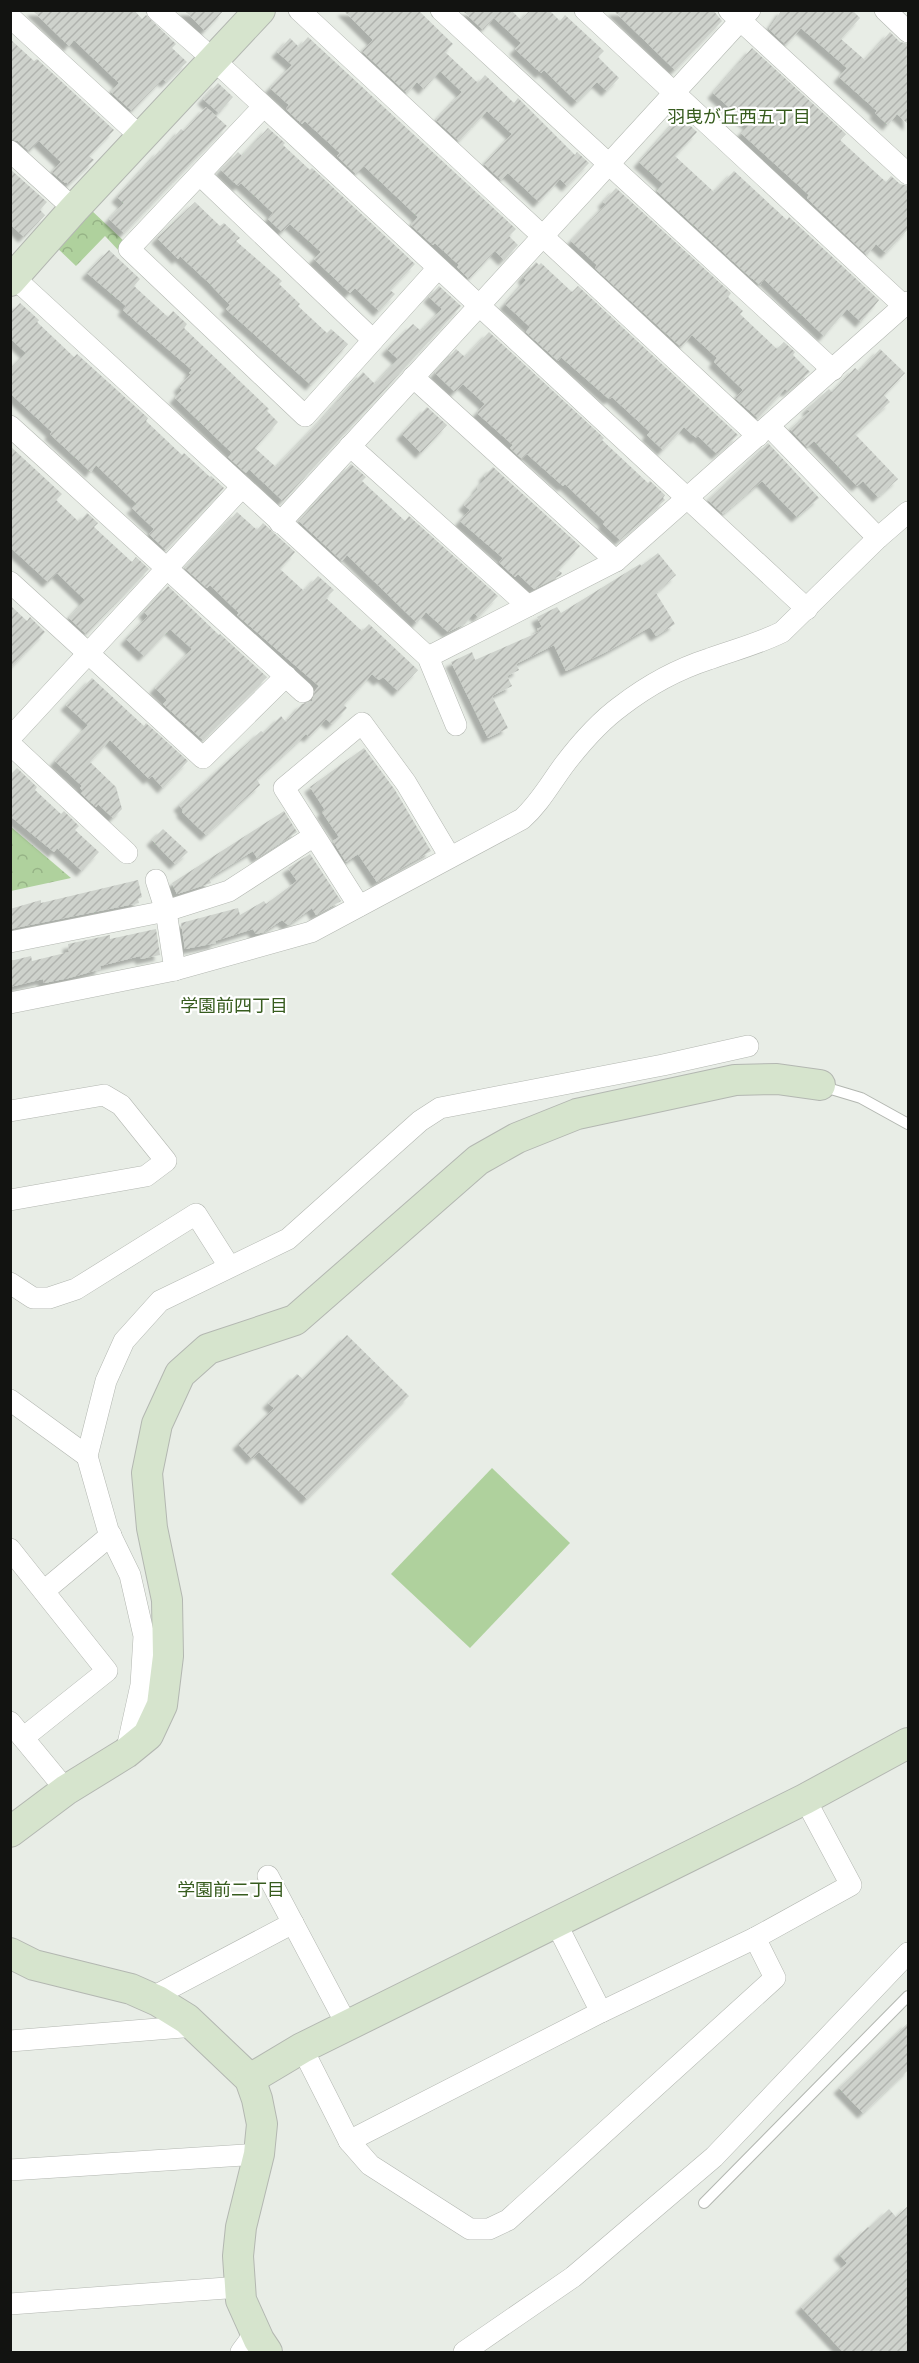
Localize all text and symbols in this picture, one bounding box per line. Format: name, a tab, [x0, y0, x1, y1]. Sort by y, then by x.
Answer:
district label: 羽曳が丘西五丁目	[667, 107, 811, 127]
district label: 学園前四丁目	[180, 996, 288, 1016]
district label: 学園前二丁目	[177, 1880, 285, 1900]

